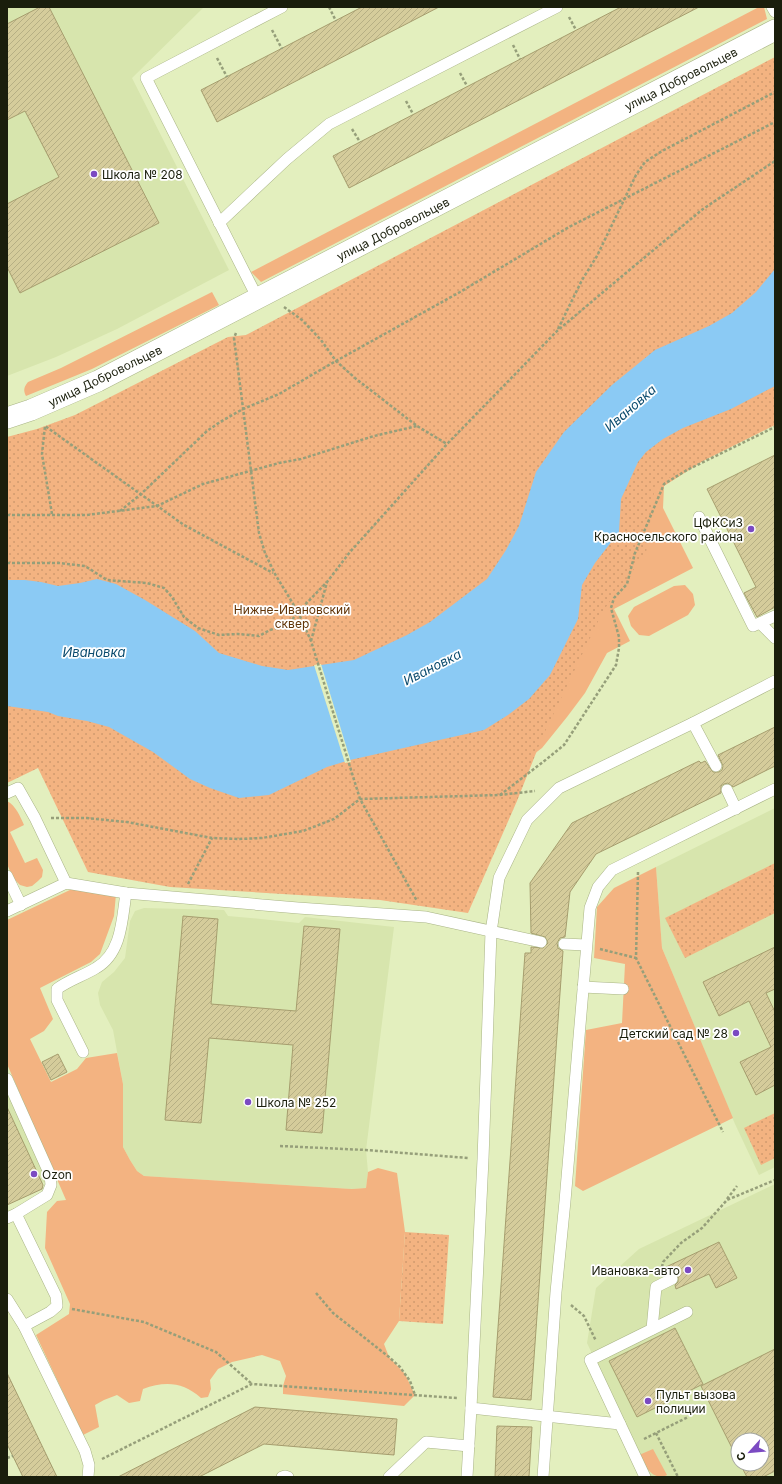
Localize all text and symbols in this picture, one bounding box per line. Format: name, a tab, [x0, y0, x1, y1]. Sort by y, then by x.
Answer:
street label: улица Добровольцев	[622, 44, 740, 114]
place label: Школа № 208	[102, 167, 183, 182]
marker: Школа № 208	[89, 169, 99, 179]
street label: улица Добровольцев	[334, 194, 452, 264]
street label: улица Добровольцев	[46, 342, 165, 410]
water label: Ивановка	[601, 381, 659, 435]
place label: ЦФКСиЗ Красносельского района	[594, 515, 743, 544]
marker: ЦФКСиЗ Красносельского района	[746, 524, 756, 534]
park label: Нижне-Ивановский сквер	[234, 602, 350, 631]
water label: Ивановка	[62, 644, 126, 660]
water label: Ивановка	[400, 646, 464, 688]
place label: Детский сад № 28	[619, 1026, 728, 1041]
marker: Детский сад № 28	[731, 1028, 741, 1038]
place label: Школа № 252	[256, 1095, 336, 1110]
marker: Школа № 252	[243, 1097, 253, 1107]
place label: Ozon	[42, 1167, 72, 1182]
marker: Ozon	[29, 1169, 39, 1179]
place label: Ивановка-авто	[592, 1263, 680, 1278]
marker: Ивановка-авто	[683, 1265, 693, 1275]
place label: Пульт вызова полиции	[656, 1387, 736, 1416]
marker: Пульт вызова полиции	[643, 1396, 653, 1406]
north arrow	[730, 1432, 770, 1472]
text: С	[733, 1450, 749, 1463]

